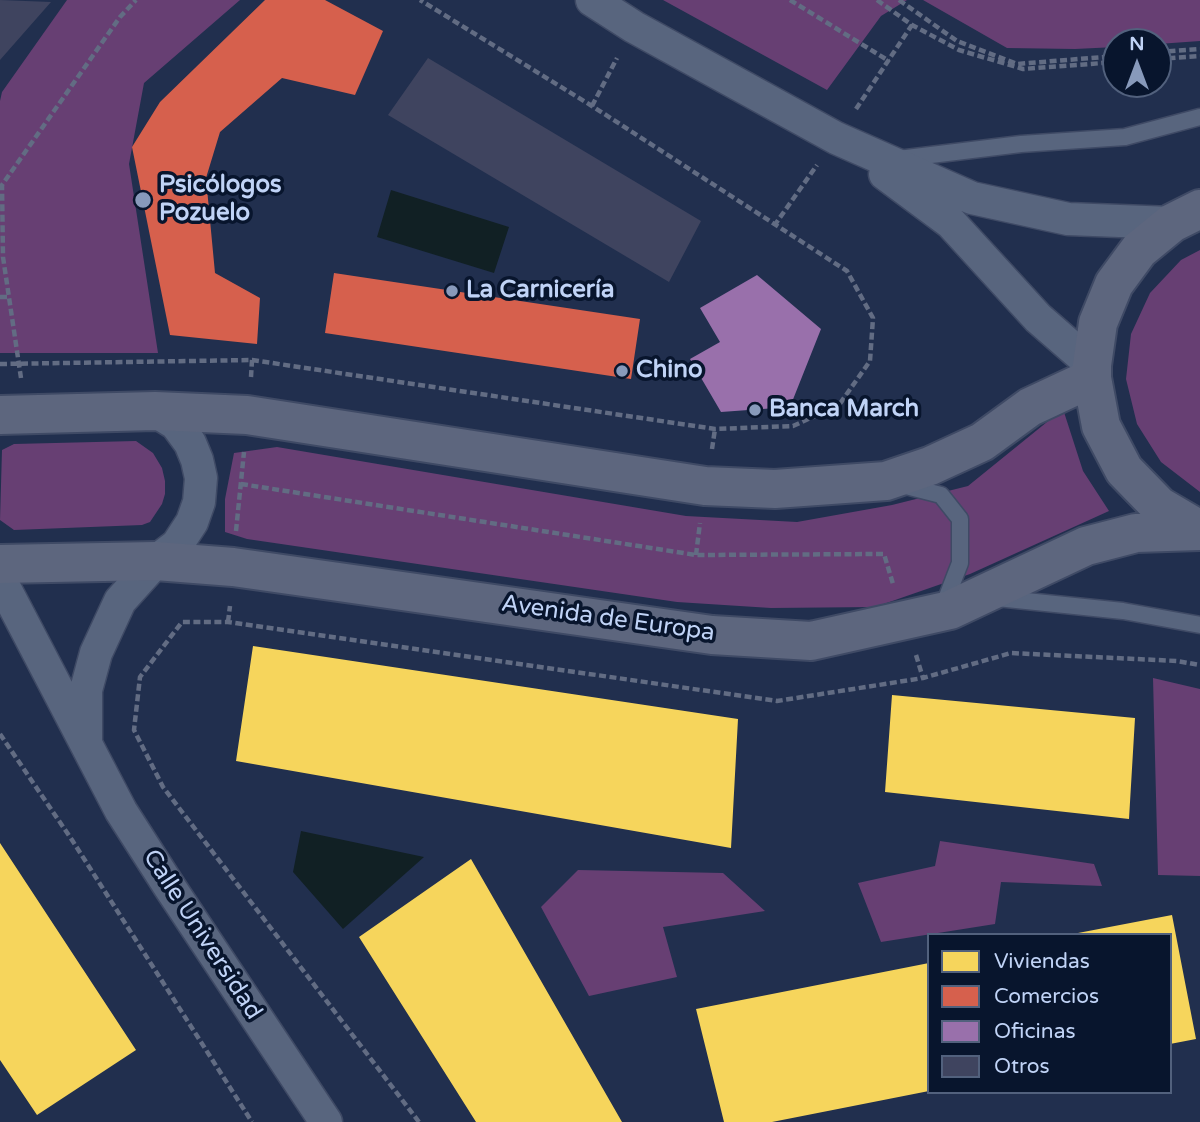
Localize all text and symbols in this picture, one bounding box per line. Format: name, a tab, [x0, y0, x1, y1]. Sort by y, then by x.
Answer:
north arrow	[1102, 28, 1172, 98]
text: N	[1129, 33, 1145, 55]
place label: Psicólogos Pozuelo	[159, 172, 282, 228]
marker: Psicólogos Pozuelo	[133, 190, 153, 210]
place label: La Carnicería	[466, 277, 614, 305]
marker: La Carnicería	[444, 283, 460, 299]
place label: Chino	[636, 357, 702, 385]
marker: Chino	[614, 363, 630, 379]
place label: Banca March	[769, 396, 919, 424]
marker: Banca March	[747, 402, 763, 418]
street label: Avenida de Europa	[499, 590, 717, 648]
street label: Calle Universidad	[136, 845, 268, 1025]
legend	[927, 933, 1172, 1094]
text: Viviendas	[994, 949, 1090, 974]
text: Comercios	[994, 984, 1099, 1009]
text: Oficinas	[994, 1019, 1076, 1044]
text: Otros	[994, 1054, 1050, 1079]

